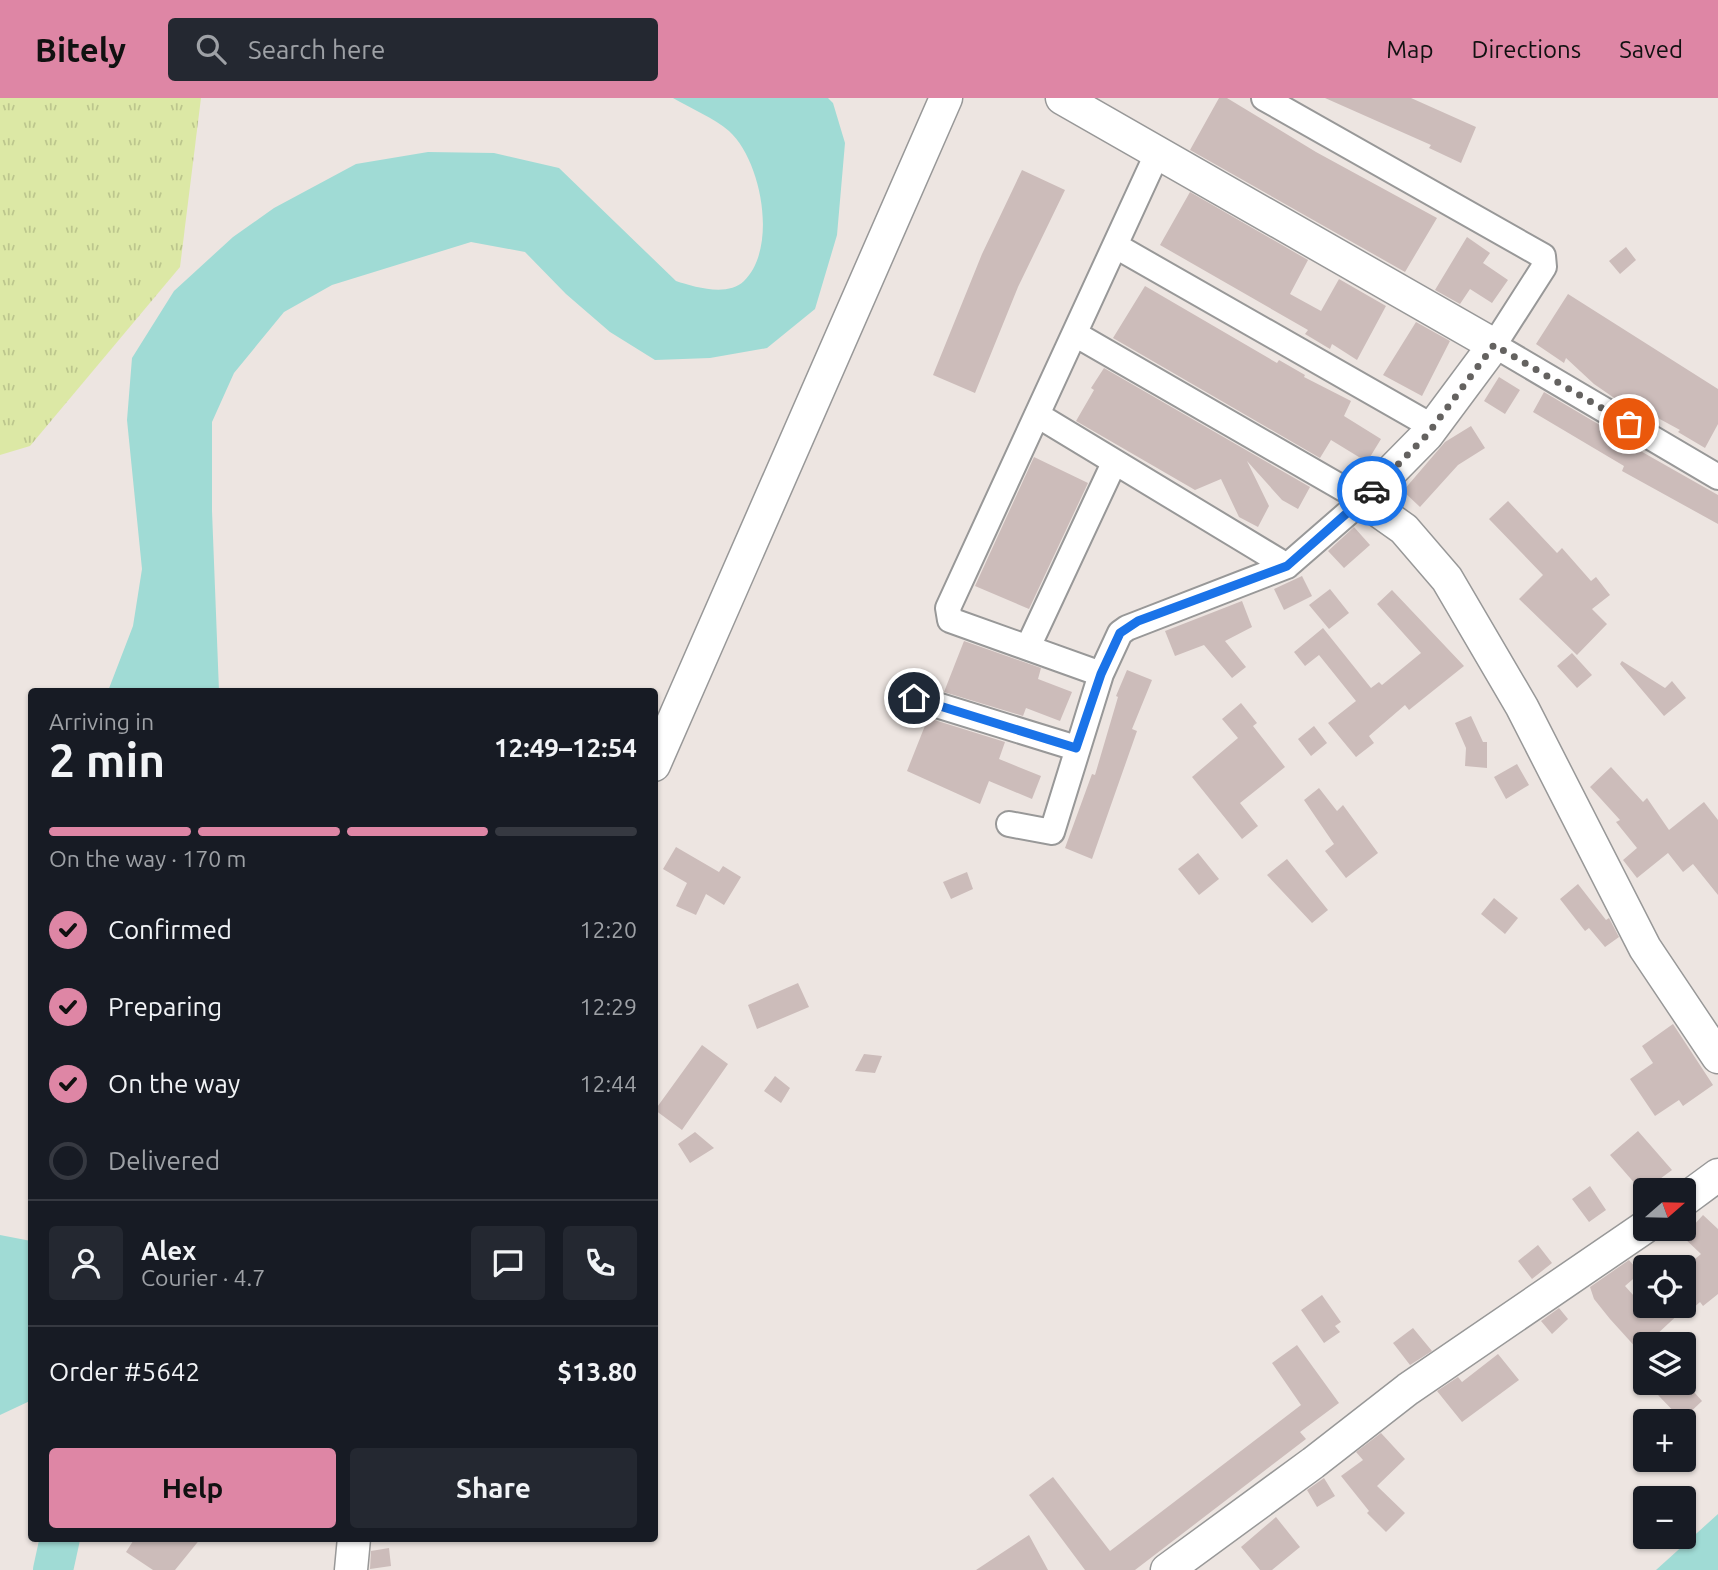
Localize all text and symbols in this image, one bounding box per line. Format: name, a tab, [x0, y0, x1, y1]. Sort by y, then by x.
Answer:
search box	[168, 18, 658, 81]
icon: search	[192, 30, 230, 68]
text: Bitely	[35, 31, 126, 68]
text: Search here	[248, 35, 385, 64]
text: Map	[1386, 36, 1433, 63]
text: Directions	[1471, 36, 1581, 63]
text: Saved	[1619, 36, 1683, 63]
pin	[1599, 394, 1659, 454]
icon: bag	[1610, 405, 1648, 443]
courier	[1337, 456, 1407, 526]
icon: car	[1353, 472, 1391, 510]
pin	[884, 668, 944, 728]
icon: home	[895, 679, 933, 717]
text: Arriving in	[49, 709, 154, 734]
text: 12:49–12:54	[494, 733, 637, 762]
text: 2 min	[49, 734, 165, 786]
text: On the way · 170 m	[49, 846, 246, 871]
icon: check	[49, 911, 87, 949]
text: Confirmed	[108, 915, 232, 944]
text: 12:20	[579, 917, 637, 942]
icon: check	[49, 988, 87, 1026]
text: Preparing	[108, 992, 222, 1021]
text: 12:29	[579, 994, 637, 1019]
icon: check	[49, 1065, 87, 1103]
text: On the way	[108, 1069, 240, 1098]
text: 12:44	[579, 1071, 637, 1096]
text: Delivered	[108, 1146, 220, 1175]
north arrow	[1633, 1178, 1696, 1241]
map controls	[1633, 1178, 1696, 1549]
button: person	[49, 1226, 123, 1300]
button: chat	[471, 1226, 545, 1300]
button: phone	[563, 1226, 637, 1300]
text: Alex	[141, 1236, 196, 1265]
button: locate	[1633, 1255, 1696, 1318]
text: Courier · 4.7	[141, 1265, 265, 1290]
button: layers	[1633, 1332, 1696, 1395]
text: Order #5642	[49, 1357, 200, 1386]
text: $13.80	[557, 1357, 637, 1386]
button: +	[1633, 1409, 1696, 1472]
button: Help	[49, 1448, 336, 1528]
button: Share	[350, 1448, 637, 1528]
button: −	[1633, 1486, 1696, 1549]

